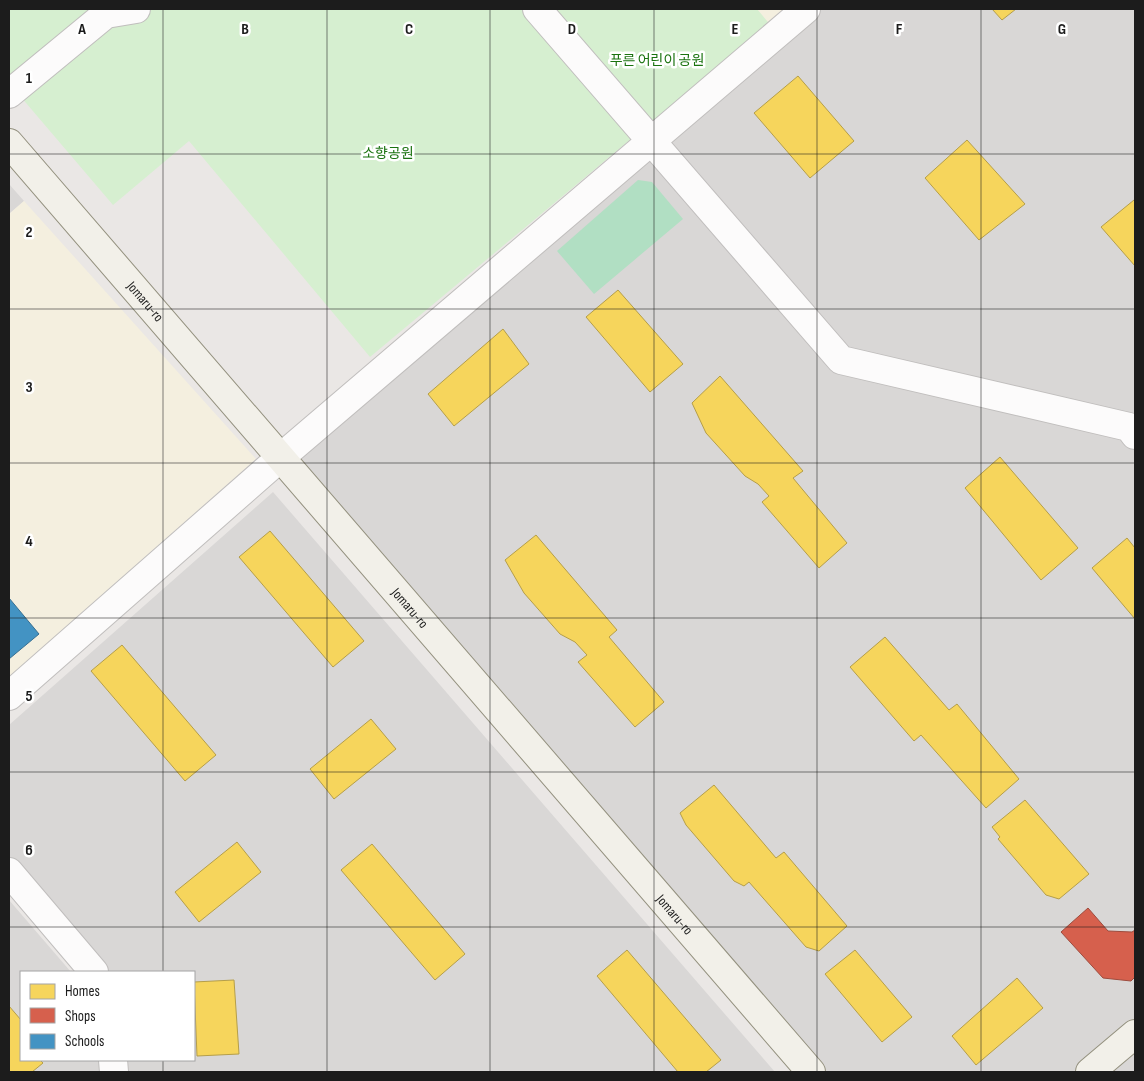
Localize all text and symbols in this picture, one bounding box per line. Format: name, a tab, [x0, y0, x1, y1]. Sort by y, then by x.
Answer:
text: A	[77, 20, 86, 39]
text: B	[241, 20, 249, 39]
text: C	[405, 20, 413, 39]
text: D	[568, 20, 576, 39]
text: E	[732, 20, 739, 39]
text: F	[896, 20, 903, 39]
text: G	[1058, 20, 1066, 39]
park label: 푸른 어린이 공원	[610, 52, 704, 69]
text: 1	[26, 69, 33, 88]
park label: 소향공원	[362, 145, 414, 162]
text: 2	[25, 223, 33, 242]
street label: Jomaru-ro	[123, 277, 168, 325]
text: 3	[25, 378, 33, 397]
text: 4	[25, 532, 33, 551]
street label: Jomaru-ro	[388, 583, 432, 632]
text: 5	[25, 687, 33, 706]
text: 6	[25, 841, 33, 860]
street label: Jomaru-ro	[652, 890, 697, 938]
legend	[20, 971, 195, 1061]
text: Homes	[65, 982, 100, 1001]
text: Shops	[65, 1007, 96, 1026]
text: Schools	[65, 1032, 104, 1051]

